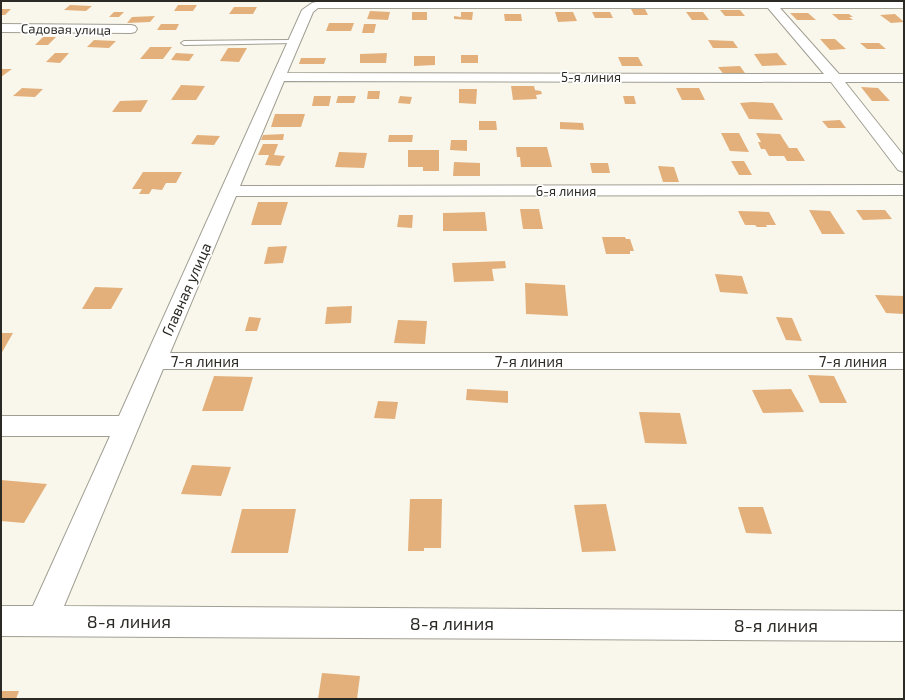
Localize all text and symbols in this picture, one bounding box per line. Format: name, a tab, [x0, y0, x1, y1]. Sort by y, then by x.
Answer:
street label: Садовая улица	[21, 20, 111, 38]
street label: 5-я линия	[561, 69, 621, 85]
street label: 6-я линия	[536, 183, 596, 199]
street label: Главная улица	[157, 240, 216, 339]
street label: 7-я линия	[171, 352, 239, 370]
street label: 7-я линия	[495, 352, 563, 370]
street label: 7-я линия	[819, 352, 887, 370]
street label: 8-я линия	[87, 610, 171, 632]
street label: 8-я линия	[410, 612, 494, 634]
street label: 8-я линия	[734, 614, 818, 636]

